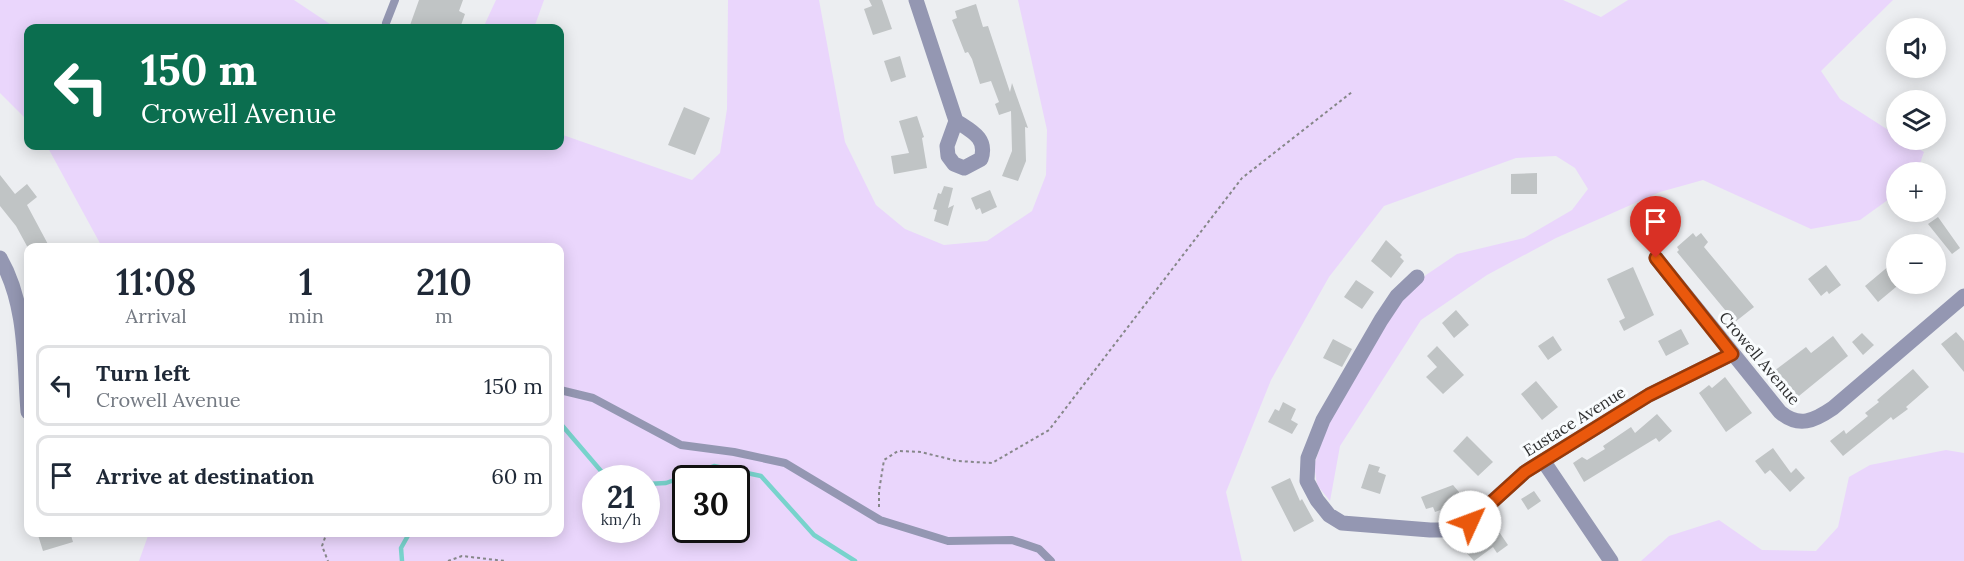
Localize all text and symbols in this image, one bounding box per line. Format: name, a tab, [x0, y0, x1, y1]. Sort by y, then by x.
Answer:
map controls	[1886, 18, 1946, 294]
button: sound	[1886, 18, 1946, 78]
text: 150 m	[141, 43, 257, 97]
icon: left	[42, 48, 120, 126]
button: layers	[1886, 90, 1946, 150]
text: Crowell Avenue	[141, 96, 336, 130]
button: +	[1886, 162, 1946, 222]
pin	[1630, 196, 1681, 258]
icon: arrive	[1639, 205, 1672, 238]
button: −	[1886, 234, 1946, 294]
text: 11:08	[116, 259, 196, 305]
text: 1	[299, 259, 313, 305]
text: 210	[416, 259, 472, 305]
text: Arrival	[126, 303, 187, 328]
text: min	[288, 303, 324, 328]
text: m	[435, 303, 453, 328]
street label: Crowell Avenue	[1715, 307, 1805, 409]
text: Turn left	[96, 359, 190, 387]
icon: left	[45, 369, 78, 402]
text: 150 m	[484, 372, 543, 400]
street label: Eustace Avenue	[1519, 381, 1629, 460]
text: Crowell Avenue	[96, 387, 241, 412]
icon: arrive	[45, 459, 78, 492]
text: Arrive at destination	[96, 462, 314, 490]
text: 60 m	[491, 462, 543, 490]
speed limit sign: 30	[672, 465, 750, 543]
text: 21	[607, 478, 635, 516]
position arrow	[1438, 490, 1502, 554]
text: km/h	[601, 510, 641, 529]

